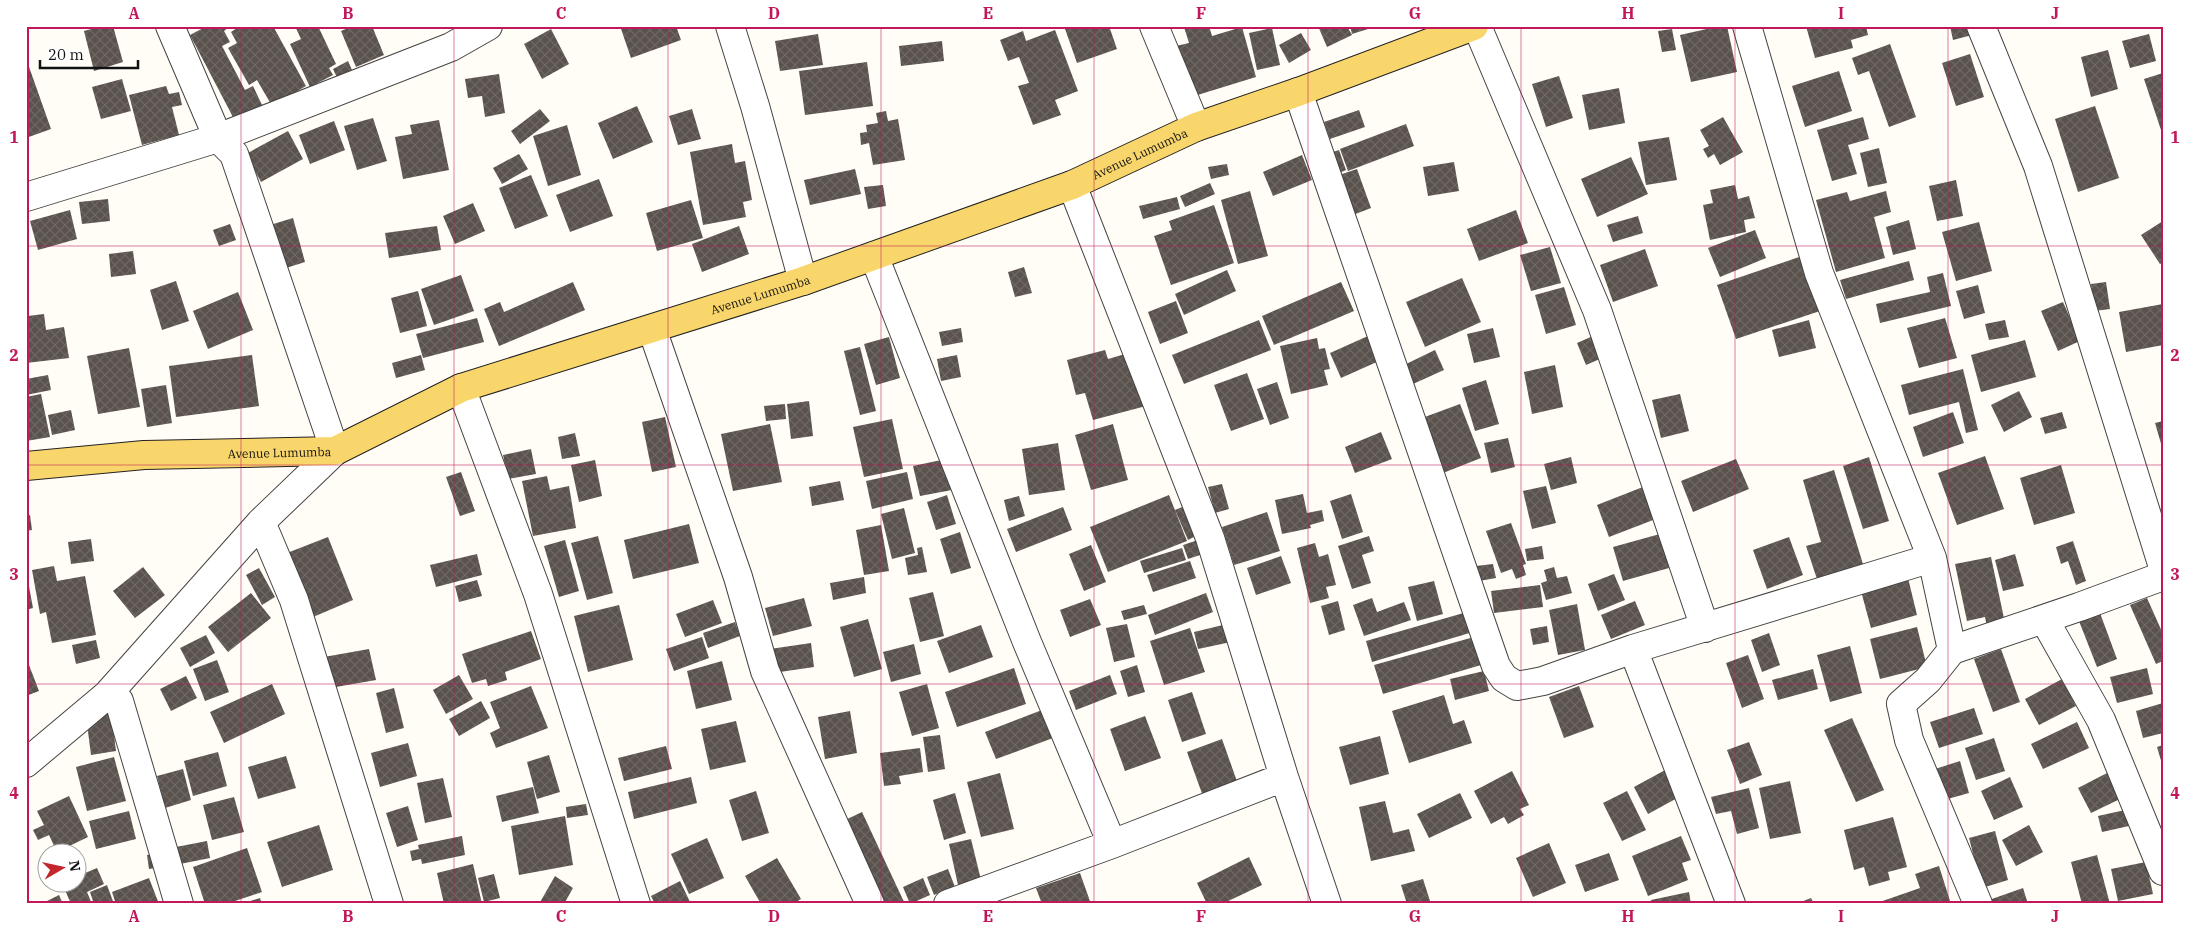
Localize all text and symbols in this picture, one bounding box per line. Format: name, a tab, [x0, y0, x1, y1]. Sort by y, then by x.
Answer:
text: A	[128, 3, 140, 23]
text: B	[342, 3, 354, 23]
text: C	[556, 3, 566, 23]
text: D	[768, 3, 780, 23]
text: E	[983, 3, 993, 23]
text: F	[1196, 3, 1206, 23]
text: G	[1409, 3, 1421, 23]
text: H	[1622, 3, 1635, 23]
text: I	[1838, 3, 1844, 23]
text: J	[2051, 3, 2059, 23]
scale bar	[40, 38, 138, 70]
text: 20 m	[48, 45, 84, 64]
street label: Avenue Lumumba	[1089, 124, 1190, 182]
text: 1	[9, 127, 19, 147]
text: 1	[2170, 127, 2180, 147]
street label: Avenue Lumumba	[709, 271, 813, 317]
text: 2	[9, 345, 19, 365]
text: 2	[2170, 345, 2180, 365]
street label: Avenue Lumumba	[227, 444, 332, 461]
text: 3	[9, 564, 19, 584]
text: 3	[2170, 564, 2180, 584]
text: 4	[9, 783, 19, 803]
text: 4	[2170, 783, 2180, 803]
north arrow	[38, 842, 88, 892]
text: N	[65, 859, 85, 873]
text: A	[128, 906, 140, 926]
text: B	[342, 906, 354, 926]
text: C	[556, 906, 566, 926]
text: D	[768, 906, 780, 926]
text: E	[983, 906, 993, 926]
text: F	[1196, 906, 1206, 926]
text: G	[1409, 906, 1421, 926]
text: H	[1622, 906, 1635, 926]
text: I	[1838, 906, 1844, 926]
text: J	[2051, 906, 2059, 926]

